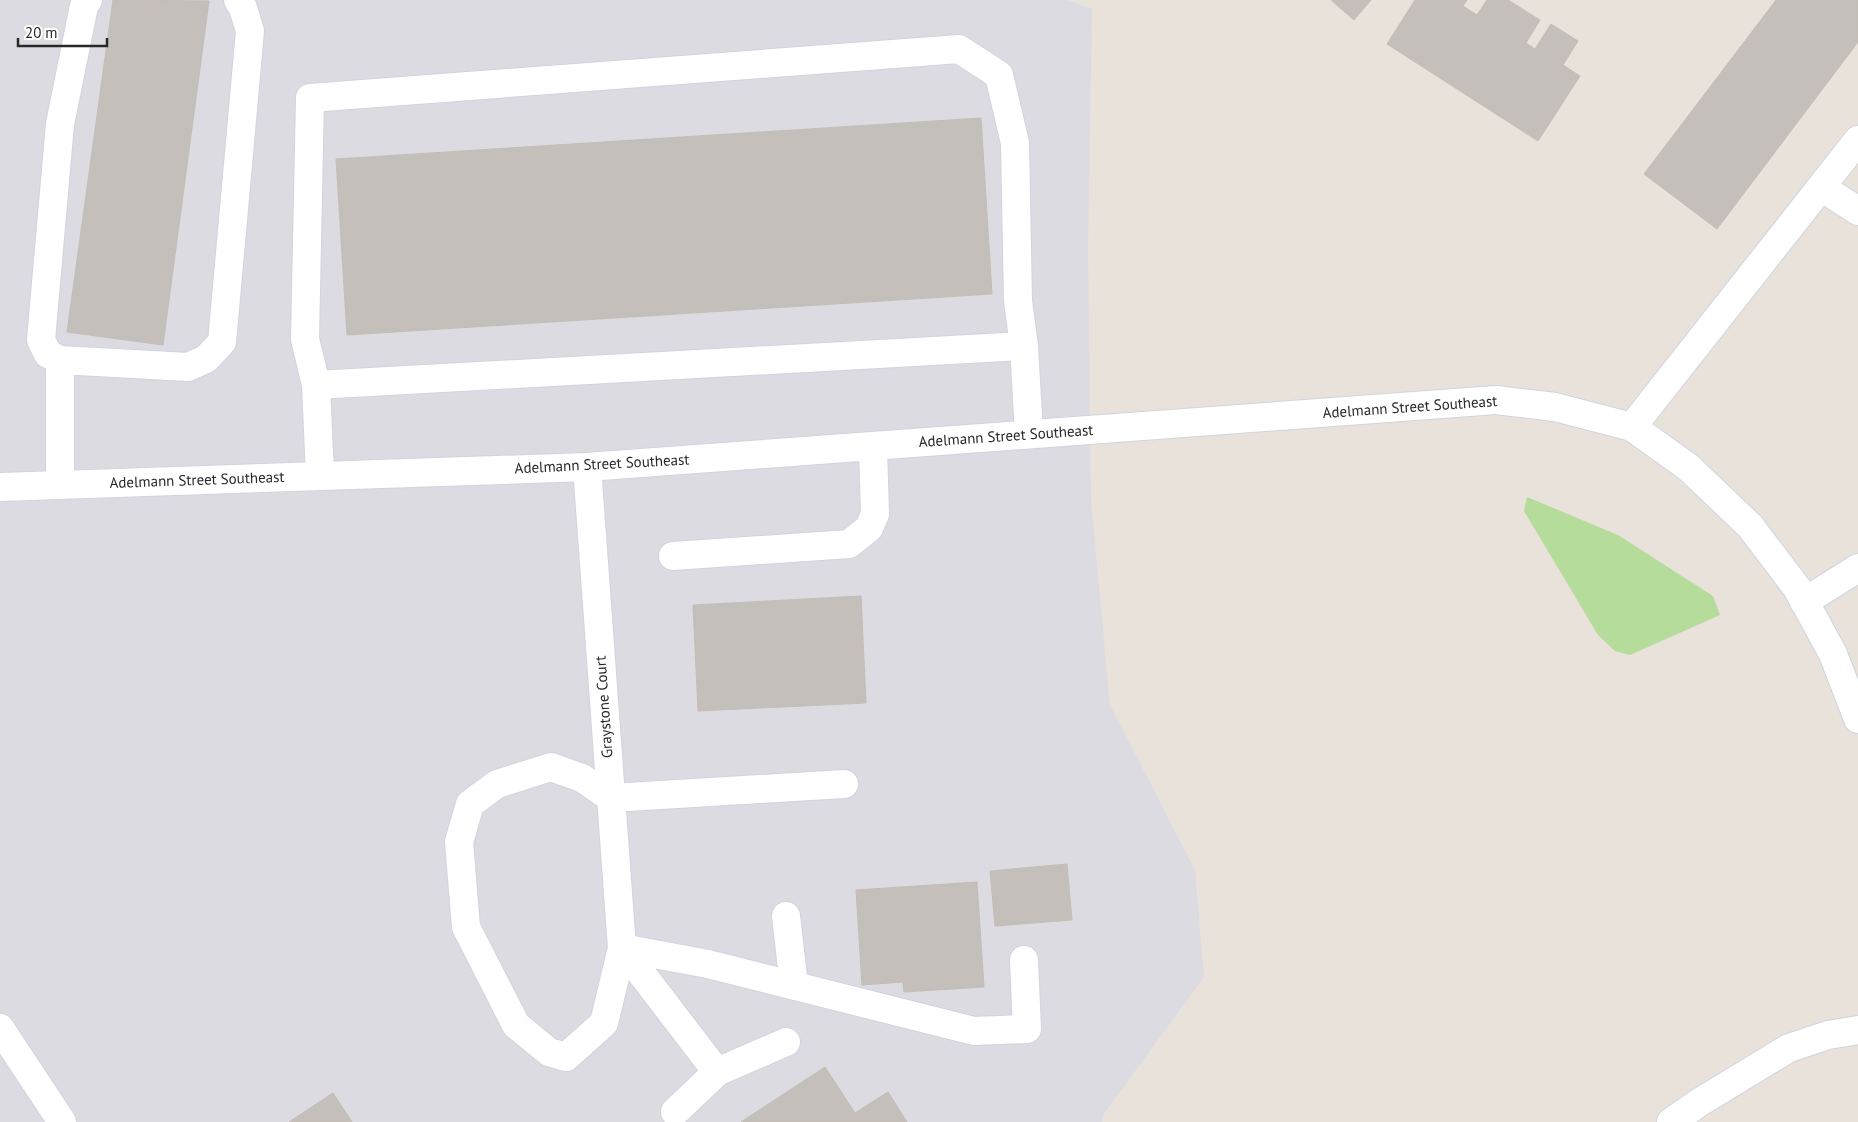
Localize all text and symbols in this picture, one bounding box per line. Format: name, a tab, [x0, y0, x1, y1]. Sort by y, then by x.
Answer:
scale bar	[18, 15, 106, 47]
text: 20 m	[25, 23, 58, 42]
street label: Adelmann Street Southeast	[1322, 391, 1498, 422]
street label: Adelmann Street Southeast	[918, 420, 1094, 451]
street label: Adelmann Street Southeast	[514, 449, 690, 478]
street label: Adelmann Street Southeast	[109, 467, 285, 492]
street label: Graystone Court	[590, 655, 617, 759]

